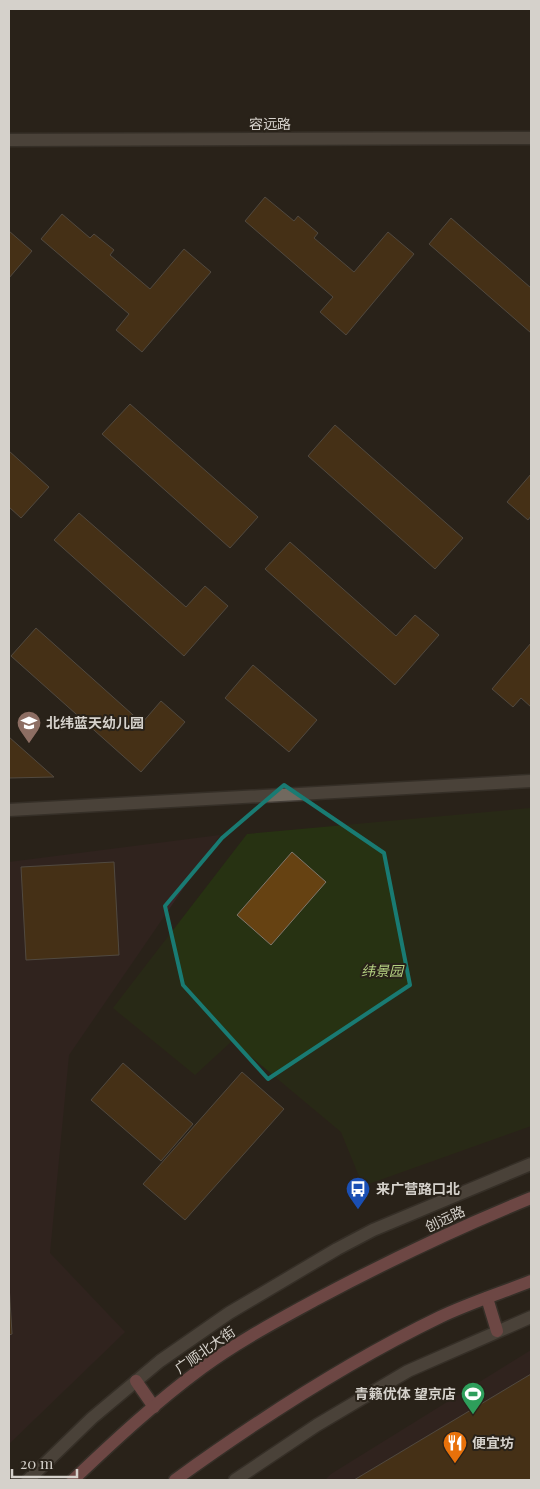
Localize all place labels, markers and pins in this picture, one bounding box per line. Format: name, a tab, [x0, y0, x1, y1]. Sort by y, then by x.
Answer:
school or university icon: 北纬蓝天幼儿园	[16, 710, 42, 744]
place label: 北纬蓝天幼儿园	[46, 713, 144, 732]
bus stop icon: 来广营路口北	[345, 1176, 371, 1210]
place label: 来广营路口北	[376, 1179, 460, 1198]
sports icon: 青籁优体 望京店	[460, 1381, 486, 1415]
place label: 青籁优体 望京店	[355, 1384, 456, 1403]
restaurant icon: 便宜坊	[442, 1430, 468, 1464]
place label: 便宜坊	[472, 1433, 514, 1452]

